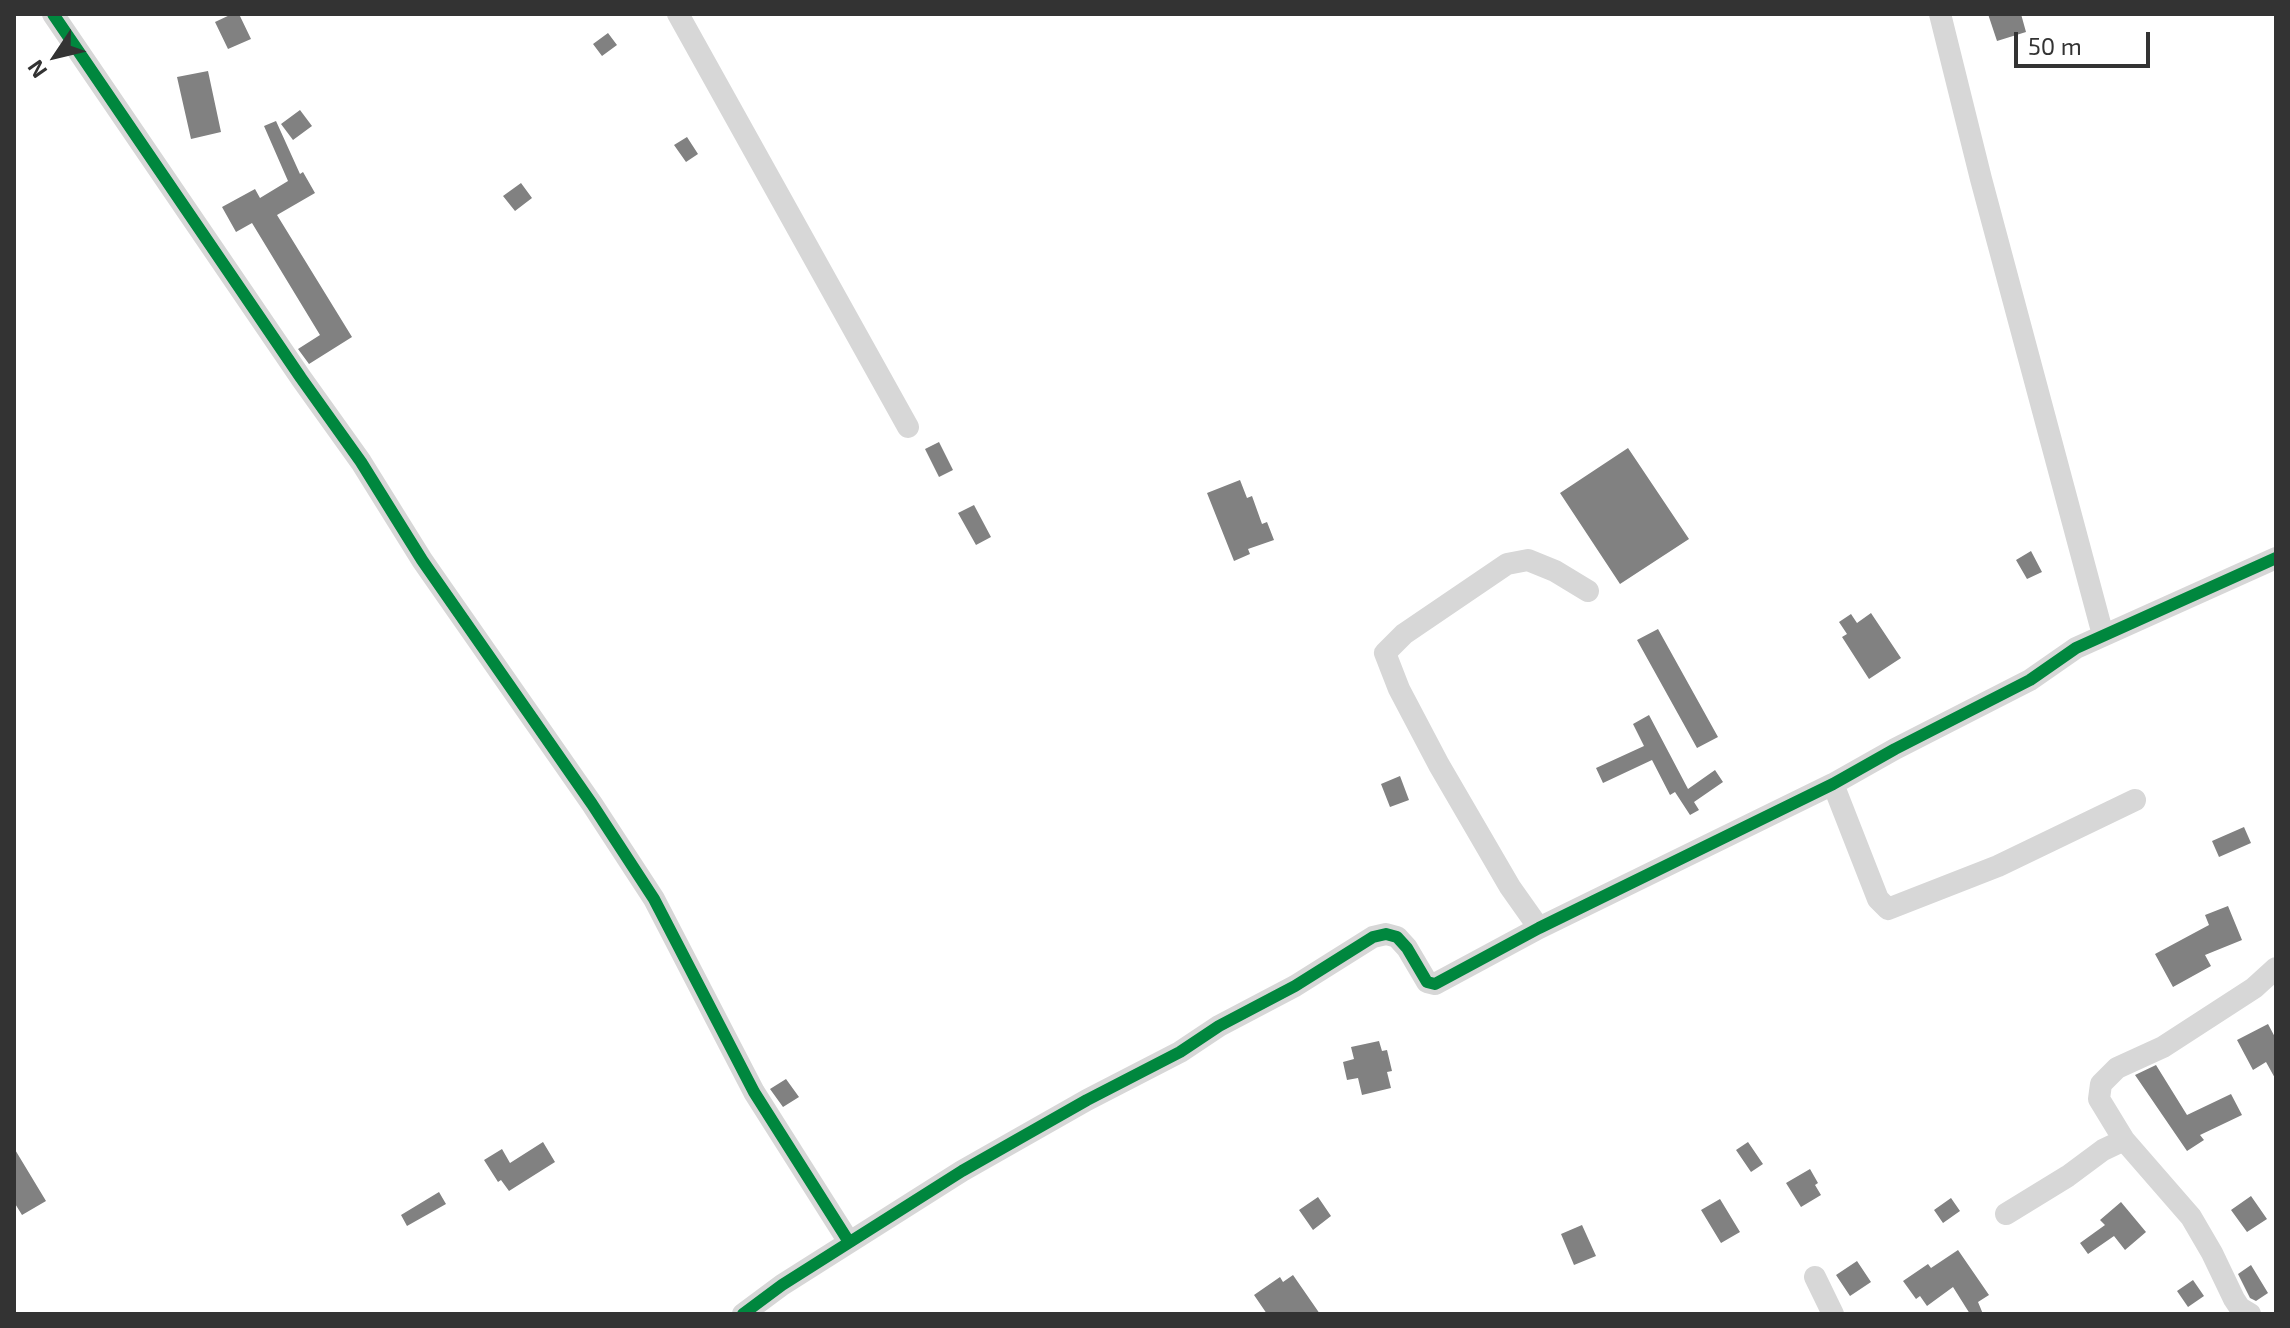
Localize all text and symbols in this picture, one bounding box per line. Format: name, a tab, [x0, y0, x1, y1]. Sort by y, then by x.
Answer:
north arrow	[16, 16, 96, 96]
scale bar	[2018, 16, 2154, 66]
text: 50 m	[2028, 31, 2082, 60]
text: N	[21, 56, 52, 84]

